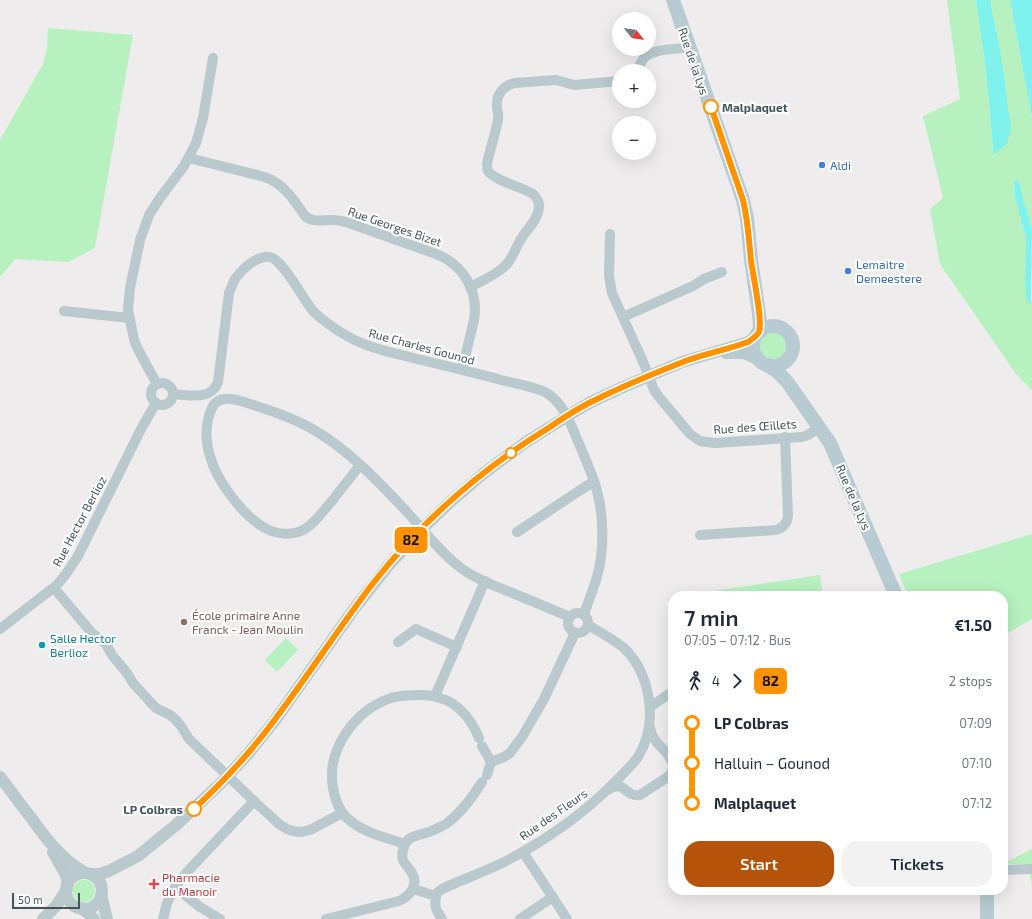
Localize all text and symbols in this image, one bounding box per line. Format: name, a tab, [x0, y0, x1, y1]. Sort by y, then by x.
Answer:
north arrow	[612, 12, 656, 56]
map controls	[612, 12, 656, 160]
street label: Rue de la Lys	[676, 26, 712, 96]
button: +	[612, 64, 656, 108]
marker: Malplaquet	[703, 99, 719, 115]
place label: Malplaquet	[722, 100, 788, 114]
button: −	[612, 116, 656, 160]
place label: Aldi	[830, 158, 851, 172]
marker: Aldi	[817, 160, 827, 170]
street label: Rue Georges Bizet	[346, 203, 444, 249]
place label: Lemaitre Demeestere	[856, 257, 922, 285]
marker: Lemaitre Demeestere	[843, 266, 853, 276]
street label: Rue Charles Gounod	[367, 325, 477, 367]
street label: Rue des Œillets	[713, 416, 797, 436]
unlabelled marker	[505, 447, 517, 459]
street label: Rue de la Lys	[834, 462, 874, 532]
street label: Rue Hector Berlioz	[49, 473, 109, 569]
line badge: 82	[393, 527, 429, 553]
text: 82	[403, 531, 419, 548]
text: 7 min	[684, 604, 738, 630]
place label: École primaire Anne Franck - Jean Moulin	[192, 608, 303, 636]
text: €1.50	[954, 616, 992, 634]
marker: École primaire Anne Franck - Jean Moulin	[179, 617, 189, 627]
place label: Salle Hector Berlioz	[50, 631, 116, 659]
text: 07:05 – 07:12 · Bus	[684, 632, 791, 648]
marker: Salle Hector Berlioz	[37, 640, 47, 650]
icon: walk	[684, 670, 706, 692]
icon: forward	[726, 670, 748, 692]
text: 82	[762, 672, 779, 689]
text: 4	[712, 673, 720, 689]
text: 2 stops	[949, 673, 992, 689]
text: LP Colbras	[714, 714, 789, 732]
text: 07:09	[959, 715, 992, 731]
text: Halluin – Gounod	[714, 754, 830, 772]
text: 07:10	[961, 755, 992, 771]
street label: Rue des Fleurs	[516, 785, 590, 843]
text: Malplaquet	[714, 794, 796, 812]
text: 07:12	[962, 795, 992, 811]
marker: LP Colbras	[186, 801, 202, 817]
place label: LP Colbras	[123, 802, 183, 816]
button: Start	[684, 841, 834, 887]
button: Tickets	[842, 841, 992, 887]
place label: Pharmacie du Manoir	[162, 870, 220, 898]
marker: Pharmacie du Manoir	[149, 879, 159, 889]
scale bar	[12, 891, 80, 910]
text: 50 m	[18, 893, 43, 906]

